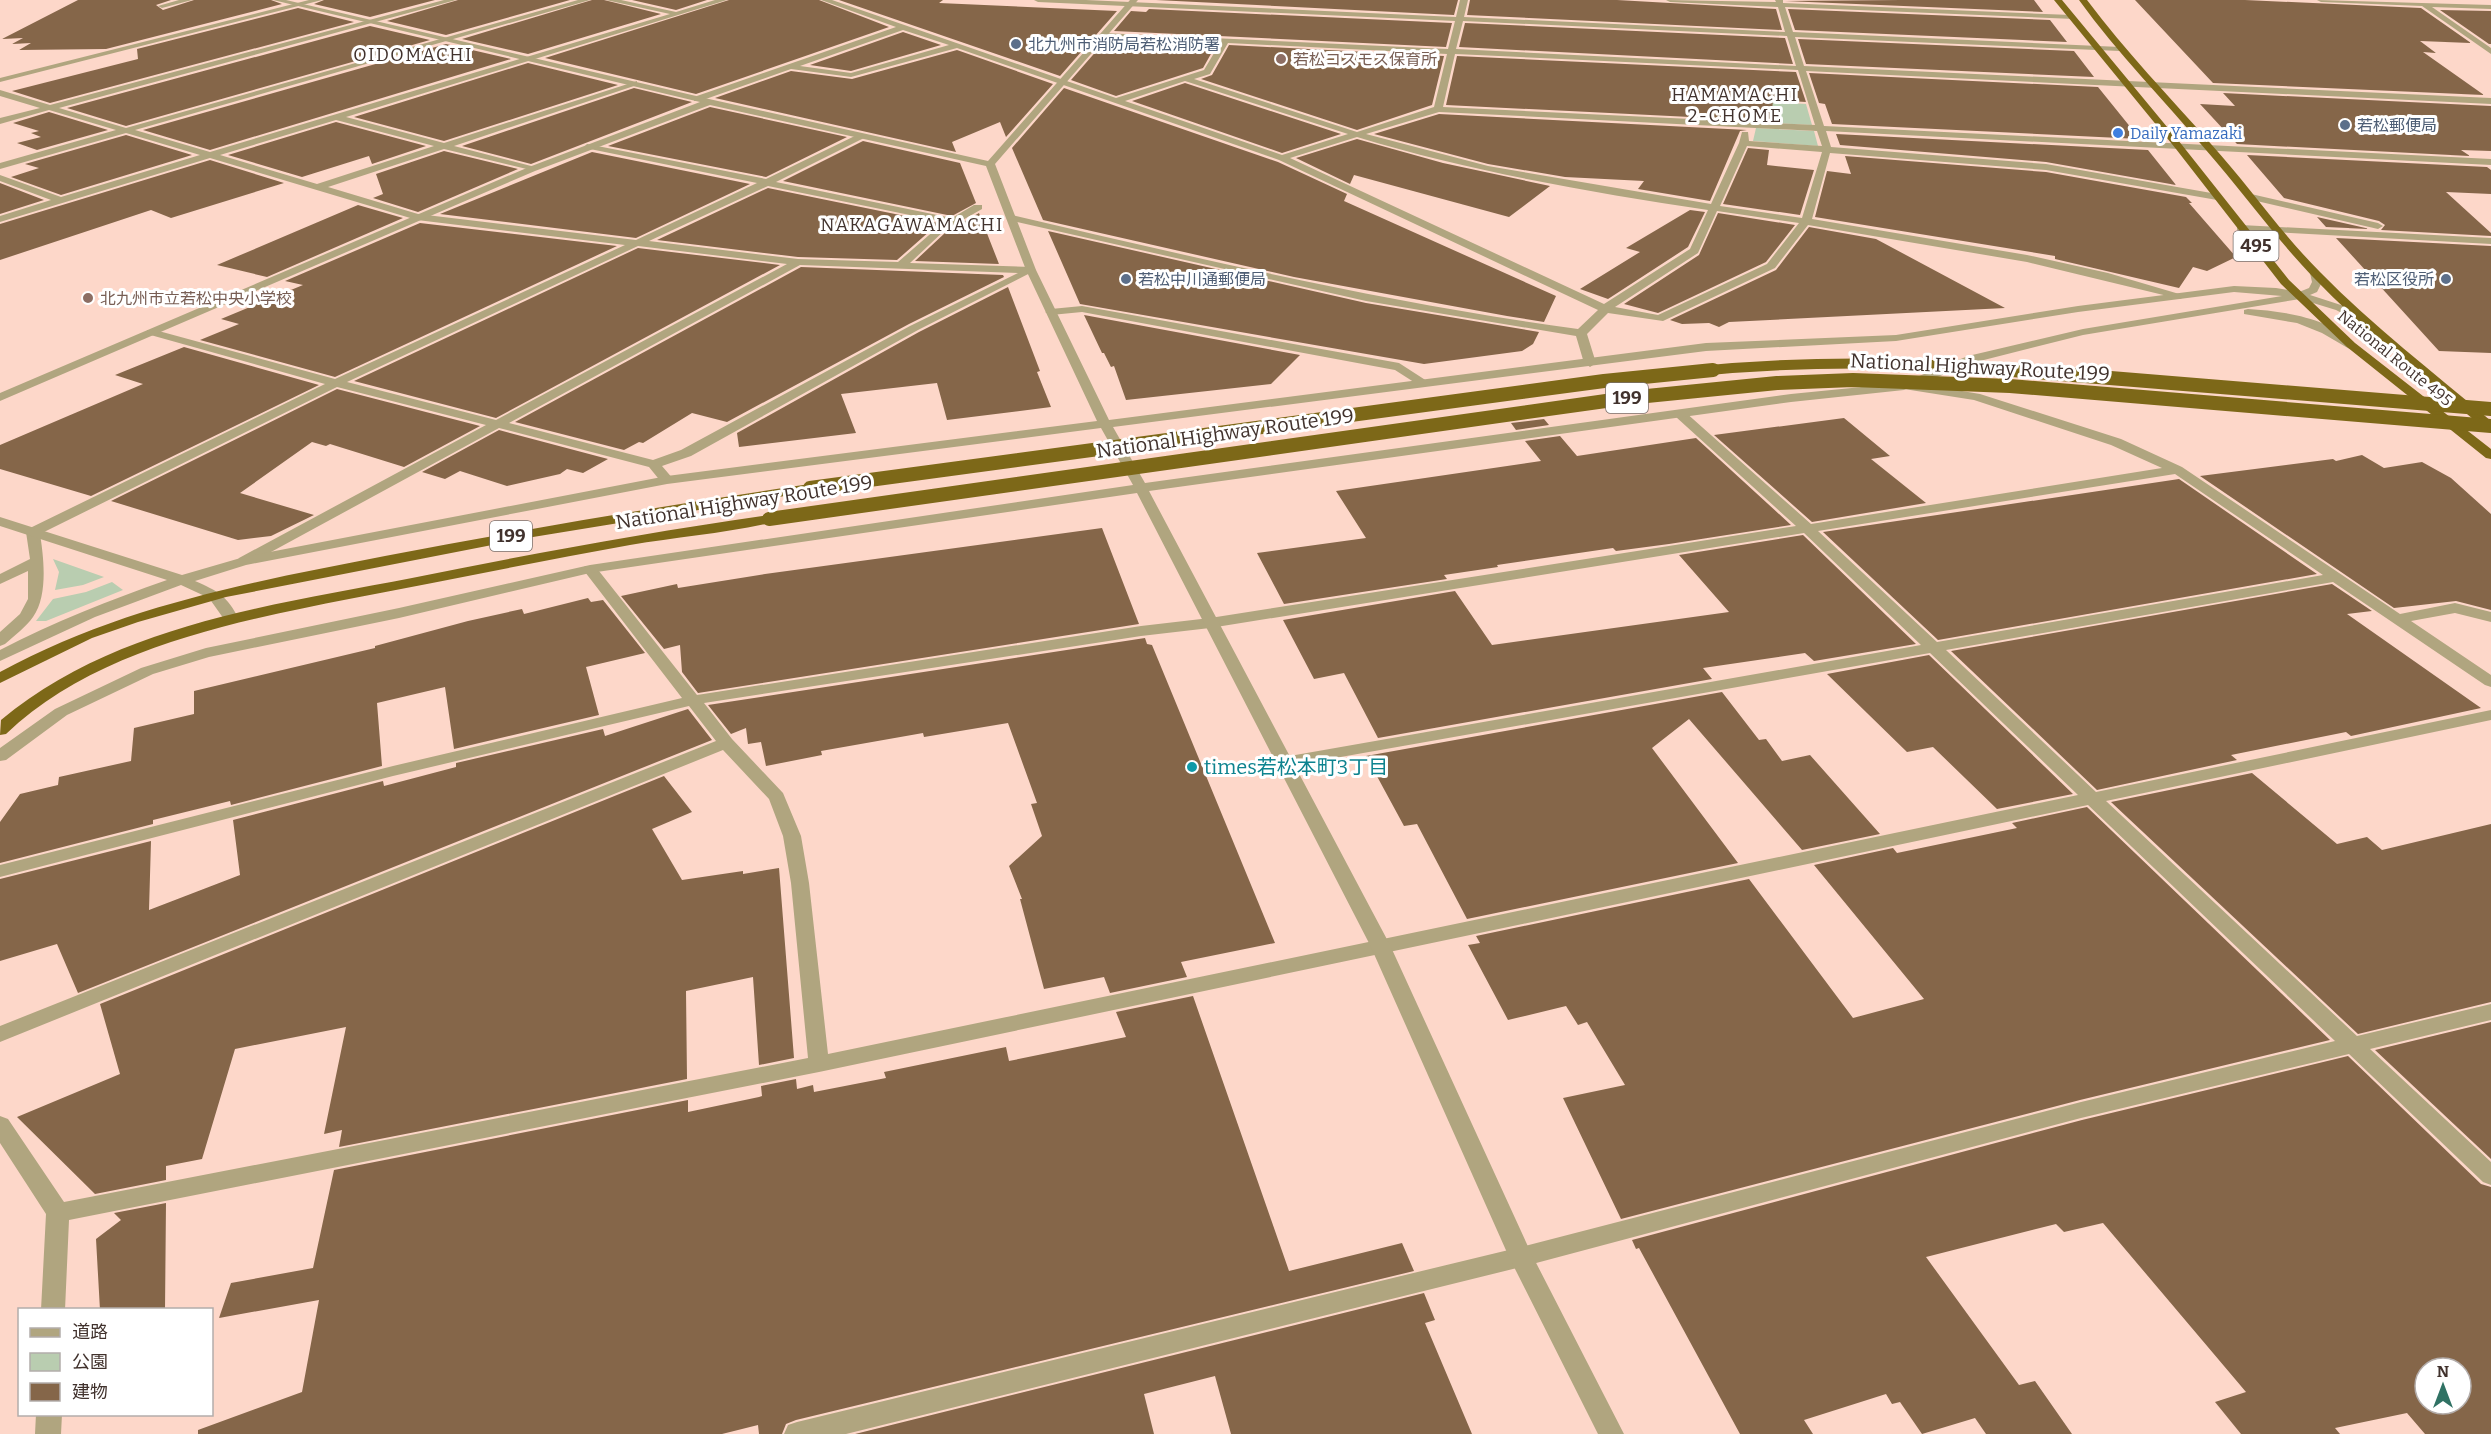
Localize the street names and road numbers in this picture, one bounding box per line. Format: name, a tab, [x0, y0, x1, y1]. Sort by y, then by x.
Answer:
road number: 495	[2234, 231, 2278, 261]
street label: National Route 495	[2334, 306, 2456, 410]
street label: National Highway Route 199	[1850, 348, 2110, 386]
road number: 199	[1606, 383, 1648, 413]
street label: National Highway Route 199	[1095, 403, 1355, 463]
street label: National Highway Route 199	[614, 470, 874, 534]
road number: 199	[490, 521, 532, 551]

